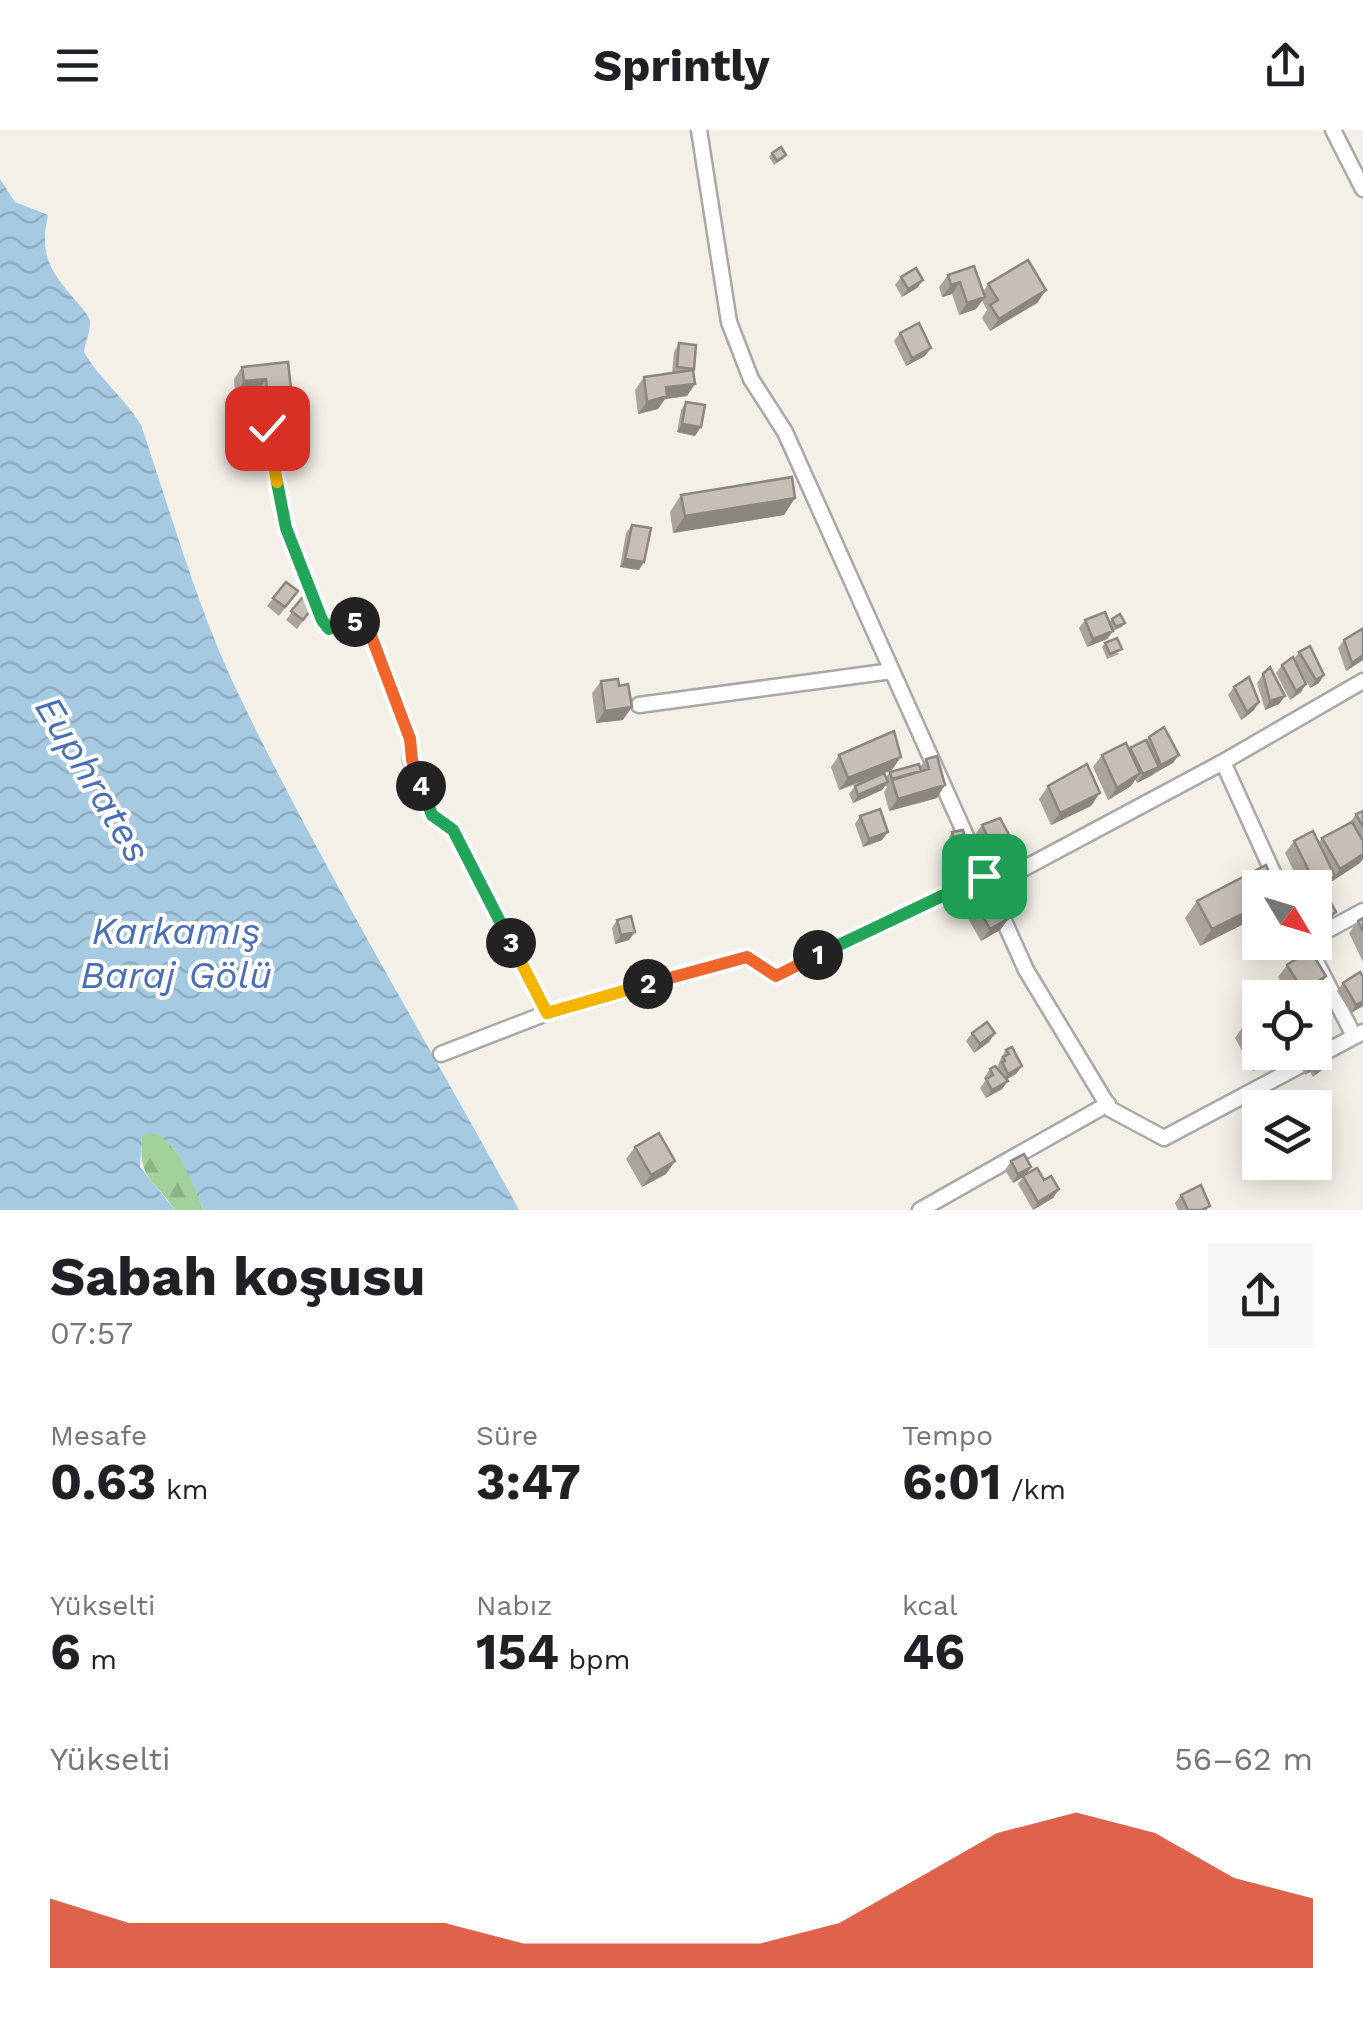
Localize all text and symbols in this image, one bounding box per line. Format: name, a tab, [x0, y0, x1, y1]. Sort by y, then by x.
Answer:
icon: menu	[50, 38, 105, 93]
icon: share	[1258, 38, 1313, 93]
text: Sprintly	[593, 39, 770, 92]
pin	[225, 386, 310, 471]
icon: check	[240, 401, 295, 456]
pin: 5	[330, 597, 380, 647]
text: 5	[347, 605, 363, 638]
water label: Euphrates	[26, 688, 160, 870]
pin: 4	[396, 761, 446, 811]
text: 4	[412, 769, 430, 802]
pin	[942, 834, 1027, 919]
icon: arrive	[957, 849, 1012, 904]
north arrow	[1242, 870, 1332, 960]
map controls	[1242, 870, 1332, 1180]
water label: Karkamış Baraj Gölü	[80, 909, 272, 997]
pin: 3	[486, 918, 536, 968]
text: 3	[503, 926, 519, 959]
pin: 1	[793, 930, 843, 980]
text: 1	[812, 938, 824, 971]
pin: 2	[623, 959, 673, 1009]
text: 2	[640, 967, 656, 1000]
button: locate	[1242, 980, 1332, 1070]
button: layers	[1242, 1090, 1332, 1180]
button: share	[1208, 1243, 1313, 1348]
text: Sabah koşusu	[50, 1244, 425, 1308]
text: 07:57	[50, 1314, 133, 1352]
text: Mesafe	[50, 1419, 147, 1452]
text: Süre	[476, 1419, 538, 1452]
text: Tempo	[902, 1419, 993, 1452]
text: 0.63	[50, 1452, 156, 1511]
text: 3:47	[476, 1452, 581, 1511]
text: 6:01	[902, 1452, 1002, 1511]
text: km	[156, 1473, 208, 1506]
text: /km	[1002, 1473, 1066, 1506]
text: Yükselti	[50, 1589, 155, 1622]
text: Nabız	[476, 1589, 552, 1622]
text: kcal	[902, 1589, 957, 1622]
text: 6	[50, 1622, 81, 1681]
text: 154	[476, 1622, 559, 1681]
text: 46	[902, 1622, 965, 1681]
text: m	[81, 1643, 117, 1676]
text: bpm	[559, 1643, 630, 1676]
text: Yükselti	[50, 1740, 171, 1778]
text: 56–62 m	[1174, 1740, 1313, 1778]

